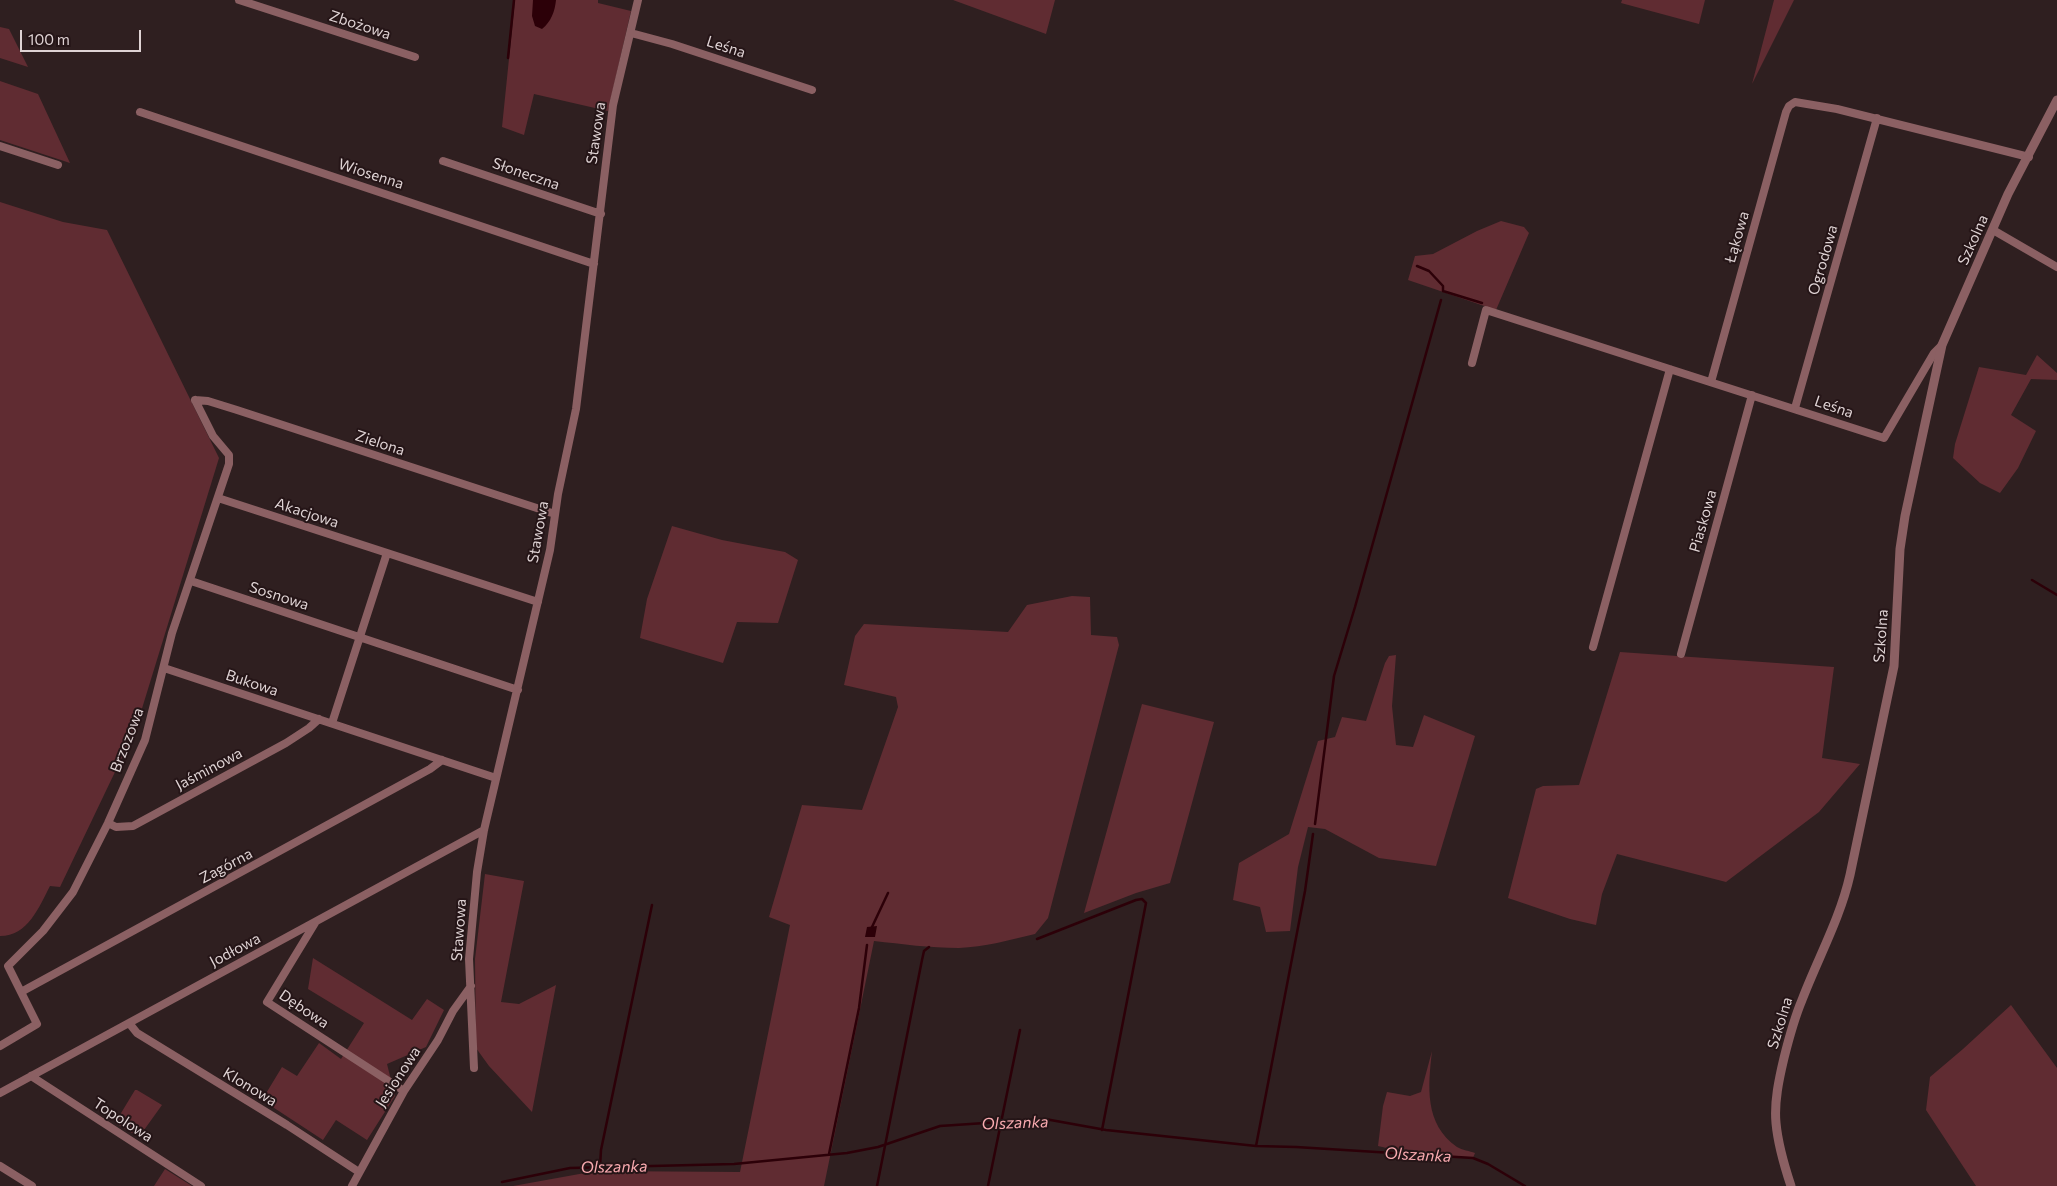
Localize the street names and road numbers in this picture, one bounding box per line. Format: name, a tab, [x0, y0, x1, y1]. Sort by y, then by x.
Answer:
street label: Zbożowa	[327, 7, 393, 43]
street label: Leśna	[704, 32, 748, 62]
street label: Stawowa	[583, 101, 609, 165]
street label: Słoneczna	[490, 154, 562, 194]
street label: Wiosenna	[336, 155, 406, 193]
street label: Łąkowa	[1721, 209, 1753, 265]
street label: Szkolna	[1954, 212, 1992, 268]
street label: Ogrodowa	[1804, 223, 1842, 297]
street label: Leśna	[1812, 392, 1856, 422]
street label: Zielona	[353, 427, 407, 459]
street label: Piaskowa	[1686, 488, 1720, 554]
street label: Akacjowa	[273, 494, 341, 532]
street label: Stawowa	[524, 500, 552, 564]
street label: Sosnowa	[247, 578, 311, 614]
street label: Szkolna	[1870, 609, 1892, 663]
street label: Bukowa	[223, 666, 281, 700]
street label: Brzozowa	[106, 705, 148, 775]
street label: Jaśminowa	[173, 744, 245, 794]
street label: Zagórna	[196, 845, 256, 887]
street label: Stawowa	[448, 898, 470, 962]
street label: Jodłowa	[207, 929, 263, 971]
street label: Dębowa	[276, 986, 332, 1032]
street label: Szkolna	[1764, 995, 1796, 1051]
street label: Jesionowa	[372, 1043, 424, 1111]
street label: Klonowa	[220, 1064, 280, 1110]
street label: Topolowa	[90, 1094, 156, 1146]

